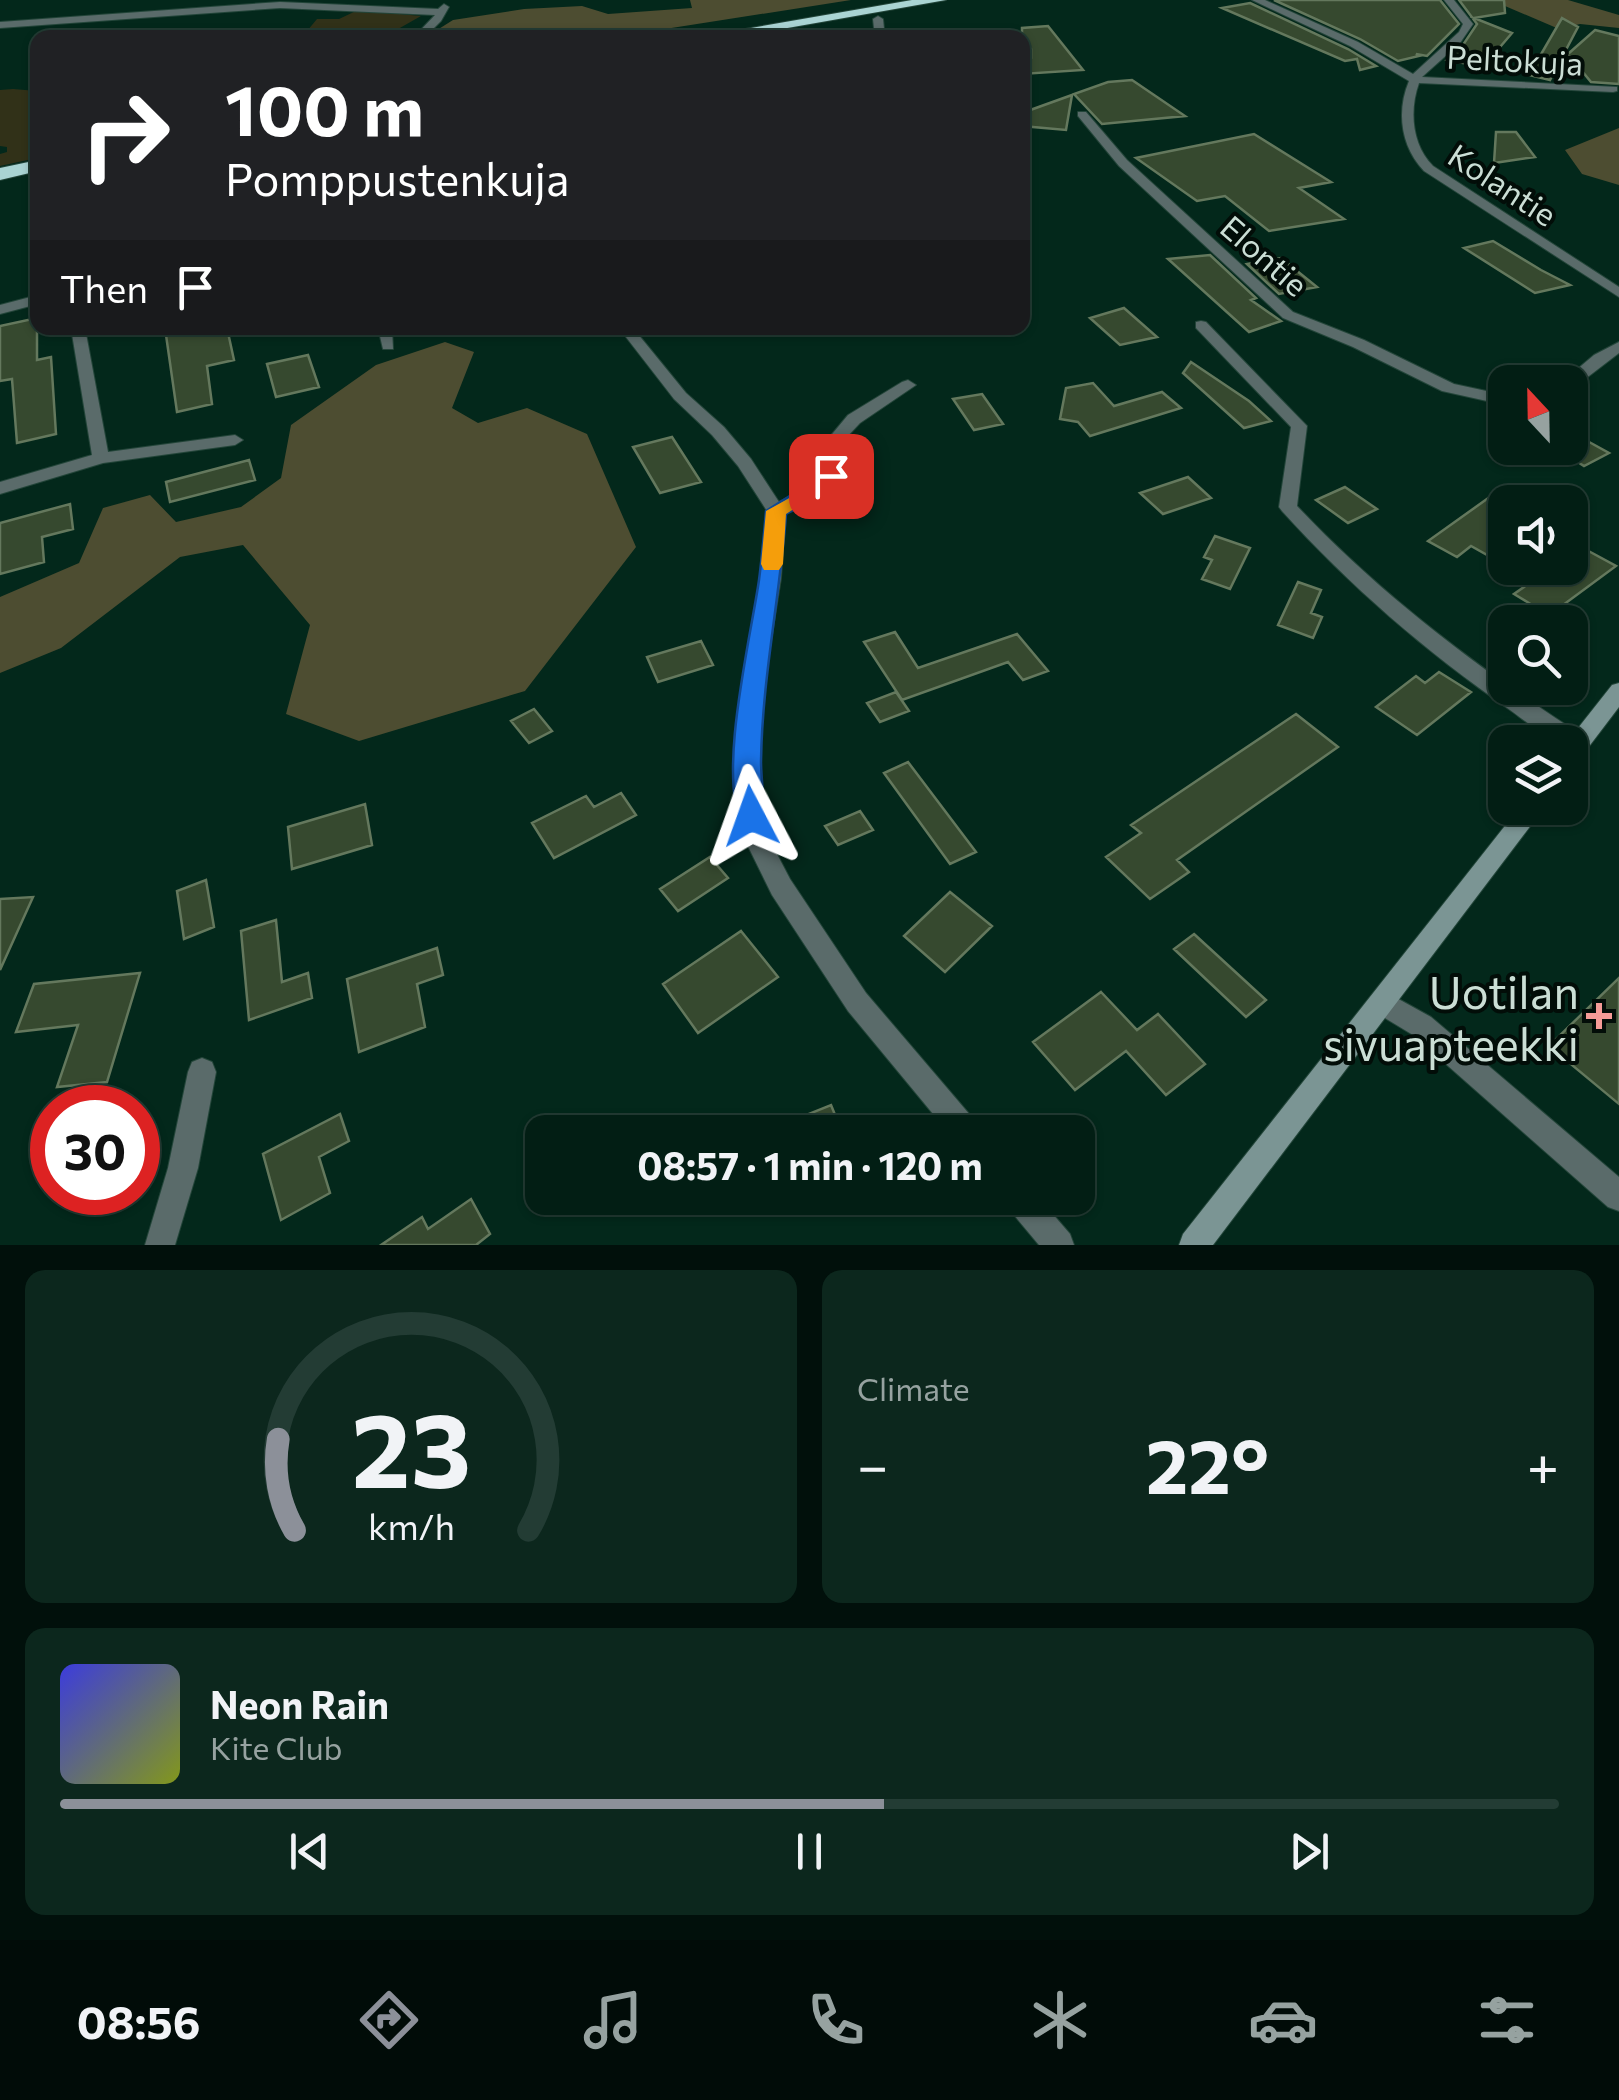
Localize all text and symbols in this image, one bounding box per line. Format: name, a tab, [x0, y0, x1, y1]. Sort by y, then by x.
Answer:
street label: Peltokuja	[1446, 35, 1584, 83]
text: 100 m	[225, 65, 424, 150]
icon: right	[60, 70, 190, 200]
street label: Kolantie	[1441, 134, 1565, 234]
text: Pomppustenkuja	[225, 150, 570, 205]
street label: Elontie	[1213, 206, 1317, 304]
icon: arrive	[168, 260, 223, 315]
text: Then	[60, 264, 148, 311]
north arrow	[1488, 365, 1588, 465]
map controls	[1488, 365, 1588, 825]
pin	[789, 434, 874, 519]
icon: arrive	[804, 449, 859, 504]
button: sound	[1488, 485, 1588, 585]
button: search	[1488, 605, 1588, 705]
button: layers	[1488, 725, 1588, 825]
position arrow	[699, 764, 803, 868]
place label: Uotilan sivuapteekki	[1323, 963, 1579, 1070]
marker: Uotilan sivuapteekki	[1588, 1005, 1610, 1027]
speed limit sign: 30	[30, 1085, 160, 1215]
text: 08:57 · 1 min · 120 m	[637, 1141, 983, 1188]
text: Climate	[857, 1368, 970, 1408]
text: 23	[351, 1382, 471, 1509]
text: 22°	[1146, 1418, 1269, 1509]
text: −	[857, 1430, 888, 1497]
text: +	[1527, 1430, 1559, 1497]
text: km/h	[368, 1504, 454, 1547]
text: Neon Rain	[210, 1680, 389, 1727]
text: Kite Club	[210, 1727, 342, 1767]
icon: previous	[282, 1824, 337, 1879]
icon: pause	[782, 1824, 837, 1879]
icon: next	[1282, 1824, 1337, 1879]
icon: directions	[354, 1985, 424, 2055]
icon: music	[578, 1985, 648, 2055]
icon: phone	[801, 1985, 871, 2055]
icon: climate	[1025, 1985, 1095, 2055]
icon: car	[1248, 1985, 1318, 2055]
icon: filters	[1472, 1985, 1542, 2055]
text: 08:56	[77, 1993, 200, 2048]

